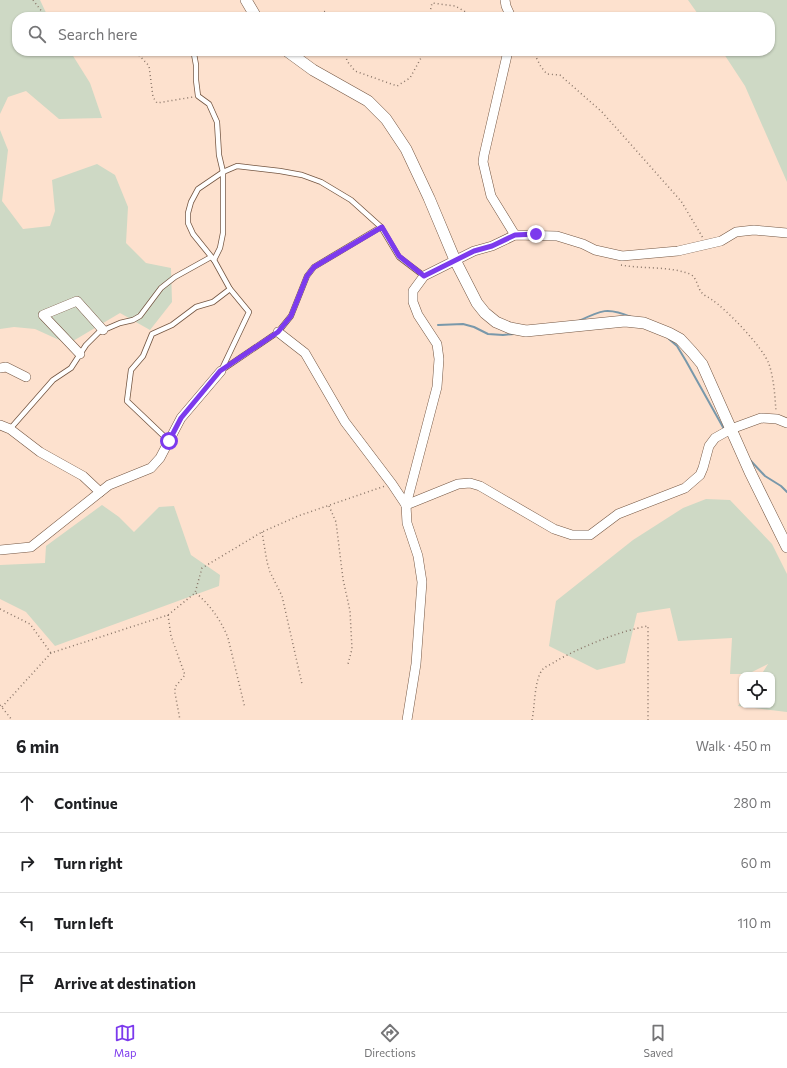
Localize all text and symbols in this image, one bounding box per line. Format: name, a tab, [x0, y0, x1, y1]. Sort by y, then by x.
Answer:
search box	[12, 12, 775, 56]
icon: search	[26, 23, 48, 45]
text: Search here	[58, 25, 137, 43]
route end	[527, 225, 545, 243]
route start	[160, 432, 178, 450]
map controls	[739, 672, 775, 708]
button: locate	[739, 672, 775, 708]
text: 6 min	[16, 736, 59, 757]
text: Walk · 450 m	[696, 738, 771, 754]
icon: ahead	[16, 792, 38, 814]
text: Continue	[54, 794, 118, 812]
text: 280 m	[734, 795, 771, 811]
icon: right	[16, 852, 38, 874]
text: Turn right	[54, 854, 123, 872]
text: 60 m	[741, 855, 771, 871]
icon: left	[16, 912, 38, 934]
text: Turn left	[54, 914, 113, 932]
text: 110 m	[738, 915, 771, 931]
icon: arrive	[16, 972, 38, 994]
text: Arrive at destination	[54, 974, 196, 992]
tab: Map	[114, 1022, 137, 1059]
tab: Directions	[364, 1022, 416, 1059]
tab: Saved	[643, 1022, 673, 1059]

